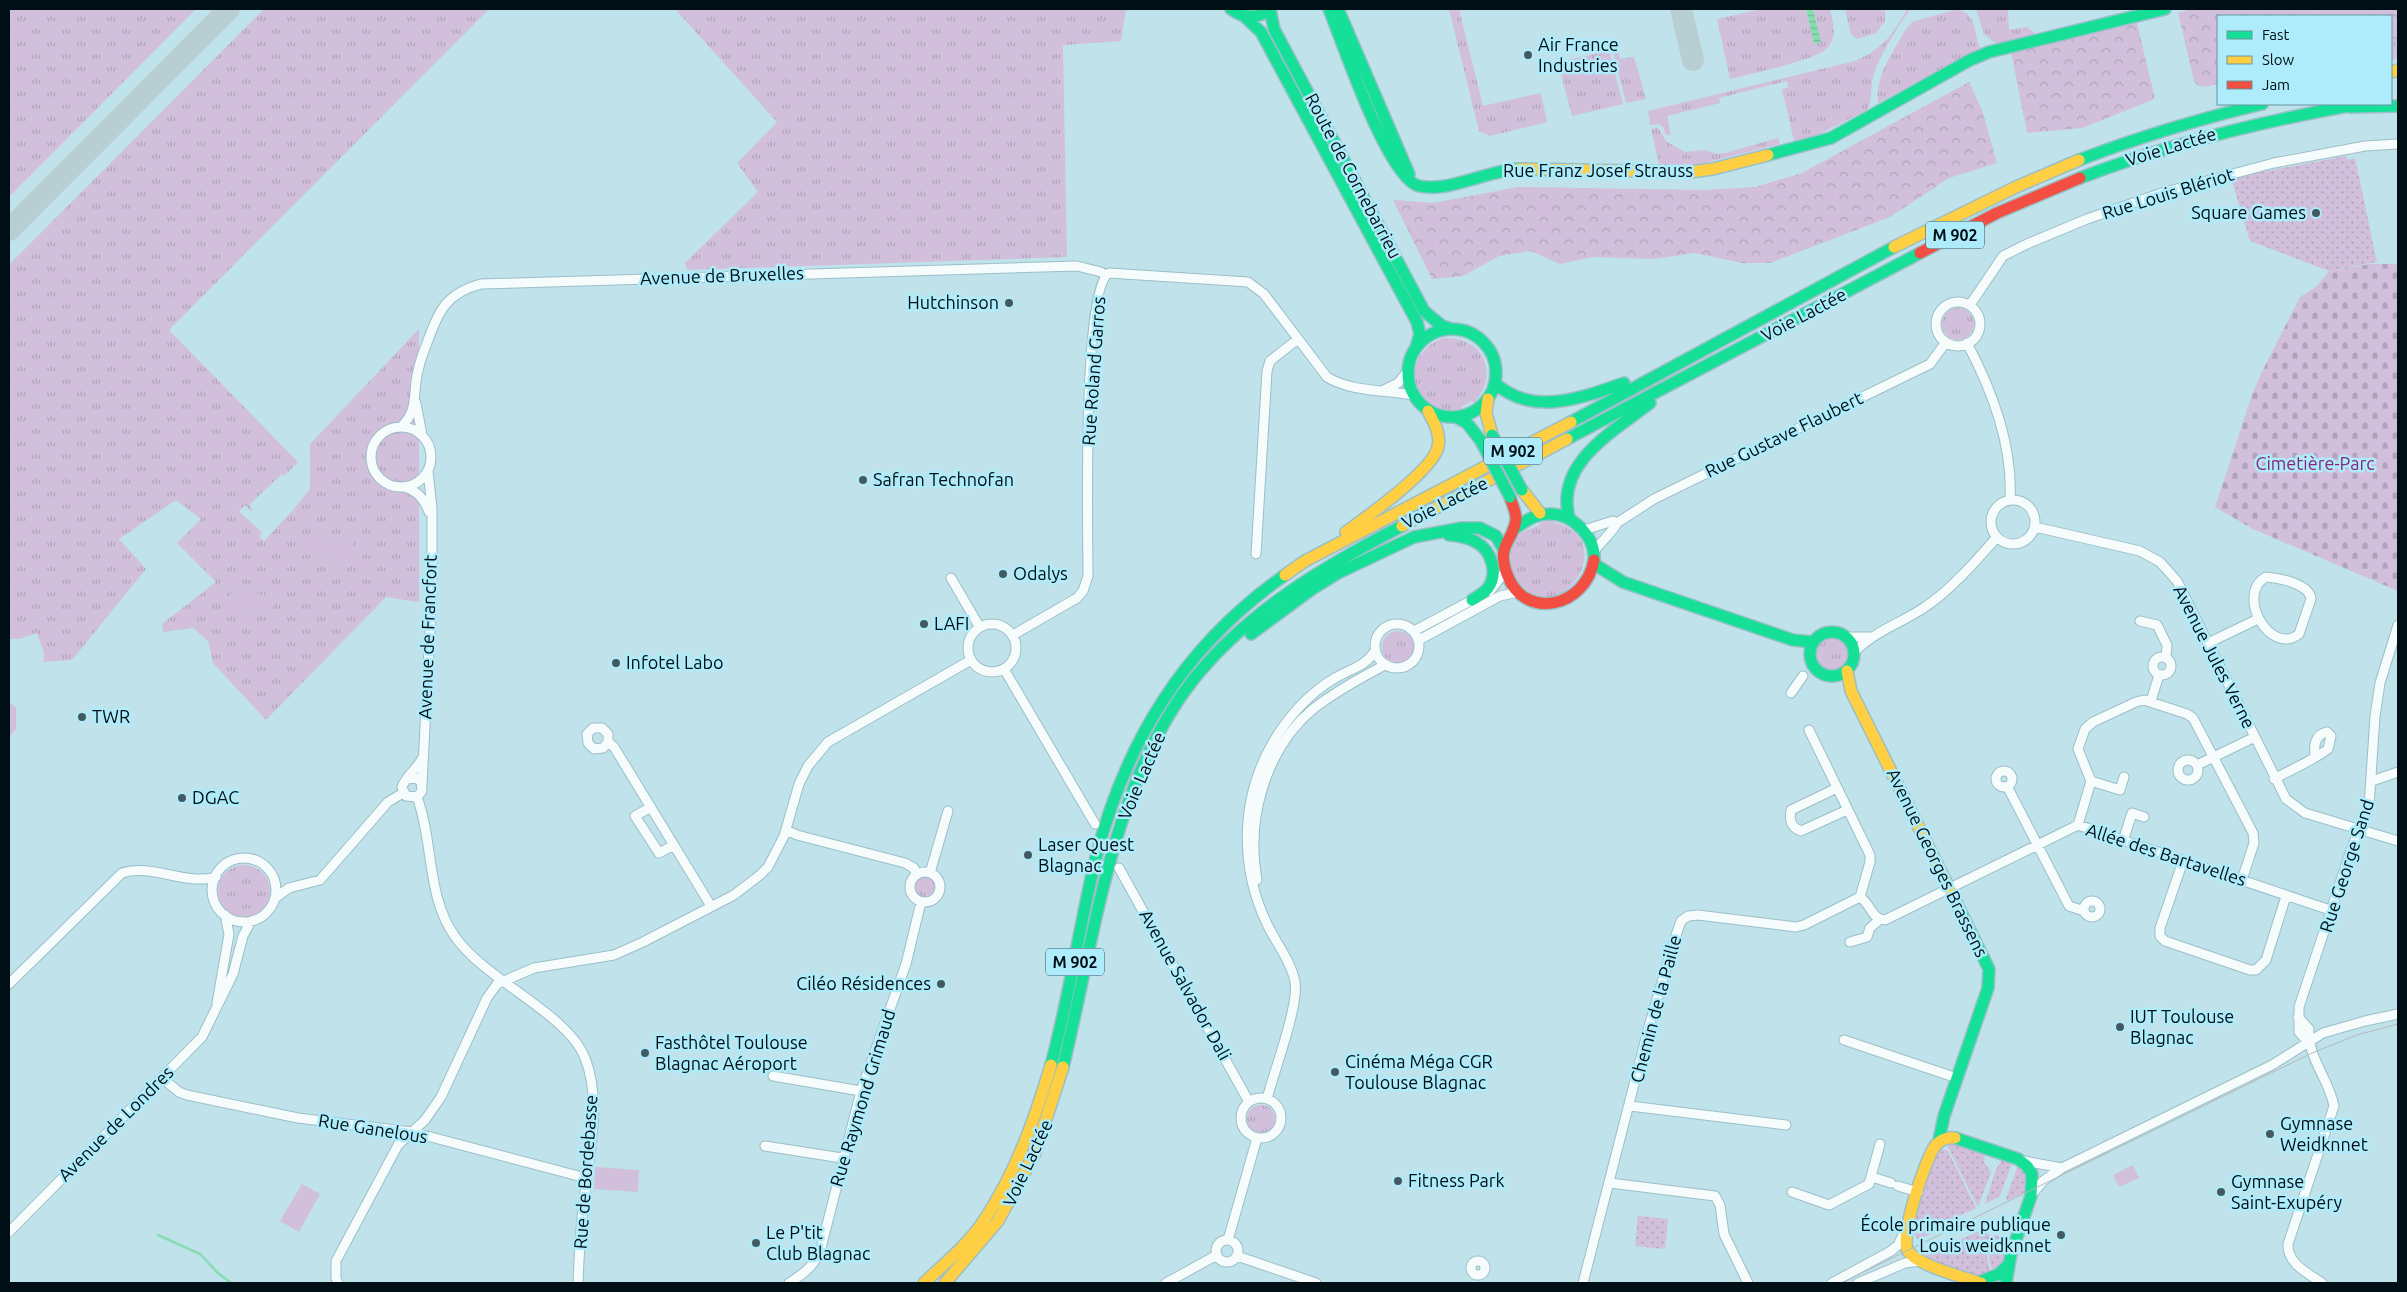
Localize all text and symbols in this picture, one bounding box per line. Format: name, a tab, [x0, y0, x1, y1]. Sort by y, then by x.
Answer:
legend	[2217, 15, 2392, 105]
text: Fast	[2262, 26, 2290, 43]
place label: Air France Industries	[1538, 34, 1619, 75]
marker: Air France Industries	[1522, 49, 1534, 61]
text: Slow	[2262, 51, 2295, 68]
text: Jam	[2262, 76, 2290, 93]
street label: Route de Cornebarrieu	[1302, 89, 1406, 262]
street label: Voie Lactée	[2123, 123, 2218, 169]
street label: Rue Franz Josef Strauss	[1503, 160, 1693, 180]
street label: Rue Louis Blériot	[2099, 163, 2236, 223]
place label: Square Games	[2191, 202, 2306, 222]
marker: Square Games	[2310, 207, 2322, 219]
road number: M 902	[1926, 222, 1984, 248]
street label: Avenue de Bruxelles	[640, 262, 804, 288]
street label: Voie Lactée	[1758, 283, 1849, 345]
place label: Hutchinson	[907, 292, 999, 312]
street label: Rue Roland Garros	[1078, 296, 1108, 446]
marker: Hutchinson	[1003, 297, 1015, 309]
street label: Rue Gustave Flaubert	[1702, 387, 1866, 481]
road number: M 902	[1484, 438, 1542, 464]
park label: Cimetière-Parc	[2255, 453, 2375, 473]
place label: Safran Technofan	[873, 469, 1014, 489]
street label: Voie Lactée	[1398, 472, 1491, 532]
marker: Safran Technofan	[857, 474, 869, 486]
street label: Avenue de Francfort	[414, 554, 440, 720]
place label: Odalys	[1013, 563, 1068, 583]
marker: Odalys	[997, 568, 1009, 580]
street label: Avenue Jules Verne	[2170, 582, 2260, 732]
place label: LAFI	[934, 613, 969, 633]
marker: LAFI	[918, 618, 930, 630]
place label: Infotel Labo	[626, 652, 724, 672]
marker: Infotel Labo	[610, 657, 622, 669]
place label: TWR	[92, 706, 130, 726]
marker: TWR	[76, 711, 88, 723]
street label: Voie Lactée	[1114, 729, 1169, 823]
street label: Avenue Georges Brassens	[1883, 765, 1992, 960]
place label: DGAC	[192, 787, 239, 807]
marker: DGAC	[176, 792, 188, 804]
street label: Rue George Sand	[2315, 797, 2377, 935]
street label: Allée des Bartavelles	[2084, 819, 2249, 889]
place label: Laser Quest Blagnac	[1038, 834, 1134, 875]
marker: Laser Quest Blagnac	[1022, 849, 1034, 861]
street label: Avenue Salvador Dali	[1136, 906, 1236, 1063]
street label: Chemin de la Paille	[1626, 933, 1684, 1085]
road number: M 902	[1046, 949, 1104, 976]
place label: Ciléo Résidences	[796, 973, 931, 993]
marker: Ciléo Résidences	[935, 978, 947, 990]
place label: IUT Toulouse Blagnac	[2130, 1006, 2234, 1047]
street label: Rue Raymond Grimaud	[826, 1007, 899, 1189]
marker: IUT Toulouse Blagnac	[2114, 1021, 2126, 1033]
place label: Fasthôtel Toulouse Blagnac Aéroport	[655, 1032, 808, 1073]
marker: Fasthôtel Toulouse Blagnac Aéroport	[639, 1047, 651, 1059]
place label: Cinéma Méga CGR Toulouse Blagnac	[1345, 1051, 1493, 1092]
street label: Avenue de Londres	[54, 1062, 177, 1185]
marker: Cinéma Méga CGR Toulouse Blagnac	[1329, 1066, 1341, 1078]
street label: Rue de Bordebasse	[570, 1094, 600, 1250]
street label: Rue Ganelous	[317, 1110, 429, 1147]
place label: Gymnase Weidknnet	[2280, 1113, 2368, 1154]
street label: Voie Lactée	[998, 1116, 1056, 1209]
marker: Gymnase Weidknnet	[2264, 1128, 2276, 1140]
place label: Fitness Park	[1408, 1170, 1505, 1190]
place label: Gymnase Saint-Exupéry	[2231, 1171, 2342, 1212]
marker: Fitness Park	[1392, 1175, 1404, 1187]
marker: Gymnase Saint-Exupéry	[2215, 1186, 2227, 1198]
place label: École primaire publique Louis weidknnet	[1860, 1213, 2051, 1255]
place label: Le P'tit Club Blagnac	[766, 1222, 870, 1263]
marker: École primaire publique Louis weidknnet	[2055, 1229, 2067, 1241]
marker: Le P'tit Club Blagnac	[750, 1237, 762, 1249]

